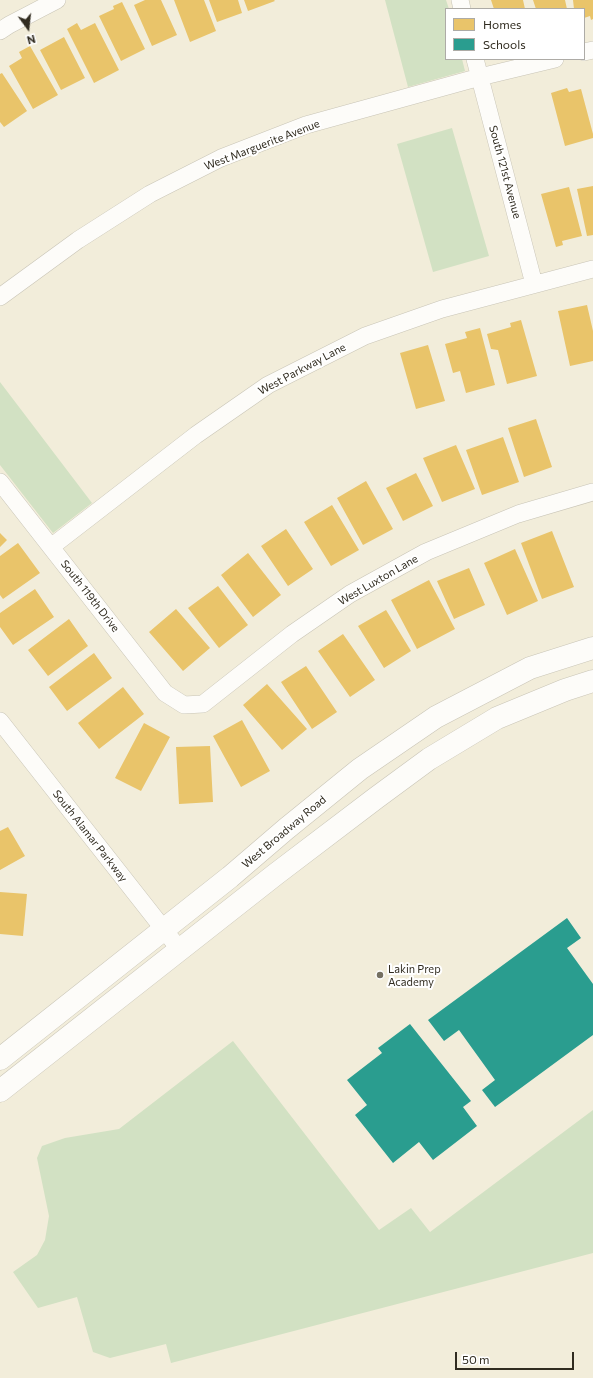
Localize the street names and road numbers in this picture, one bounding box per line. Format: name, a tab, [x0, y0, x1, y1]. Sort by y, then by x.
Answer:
street label: West Marguerite Avenue	[202, 117, 322, 173]
street label: South 121st Avenue	[486, 124, 524, 220]
street label: West Parkway Lane	[256, 340, 348, 398]
street label: West Luxton Lane	[336, 552, 420, 608]
street label: South 119th Drive	[58, 557, 122, 635]
street label: South Alamar Parkway	[50, 787, 130, 885]
street label: West Broadway Road	[239, 793, 329, 871]

